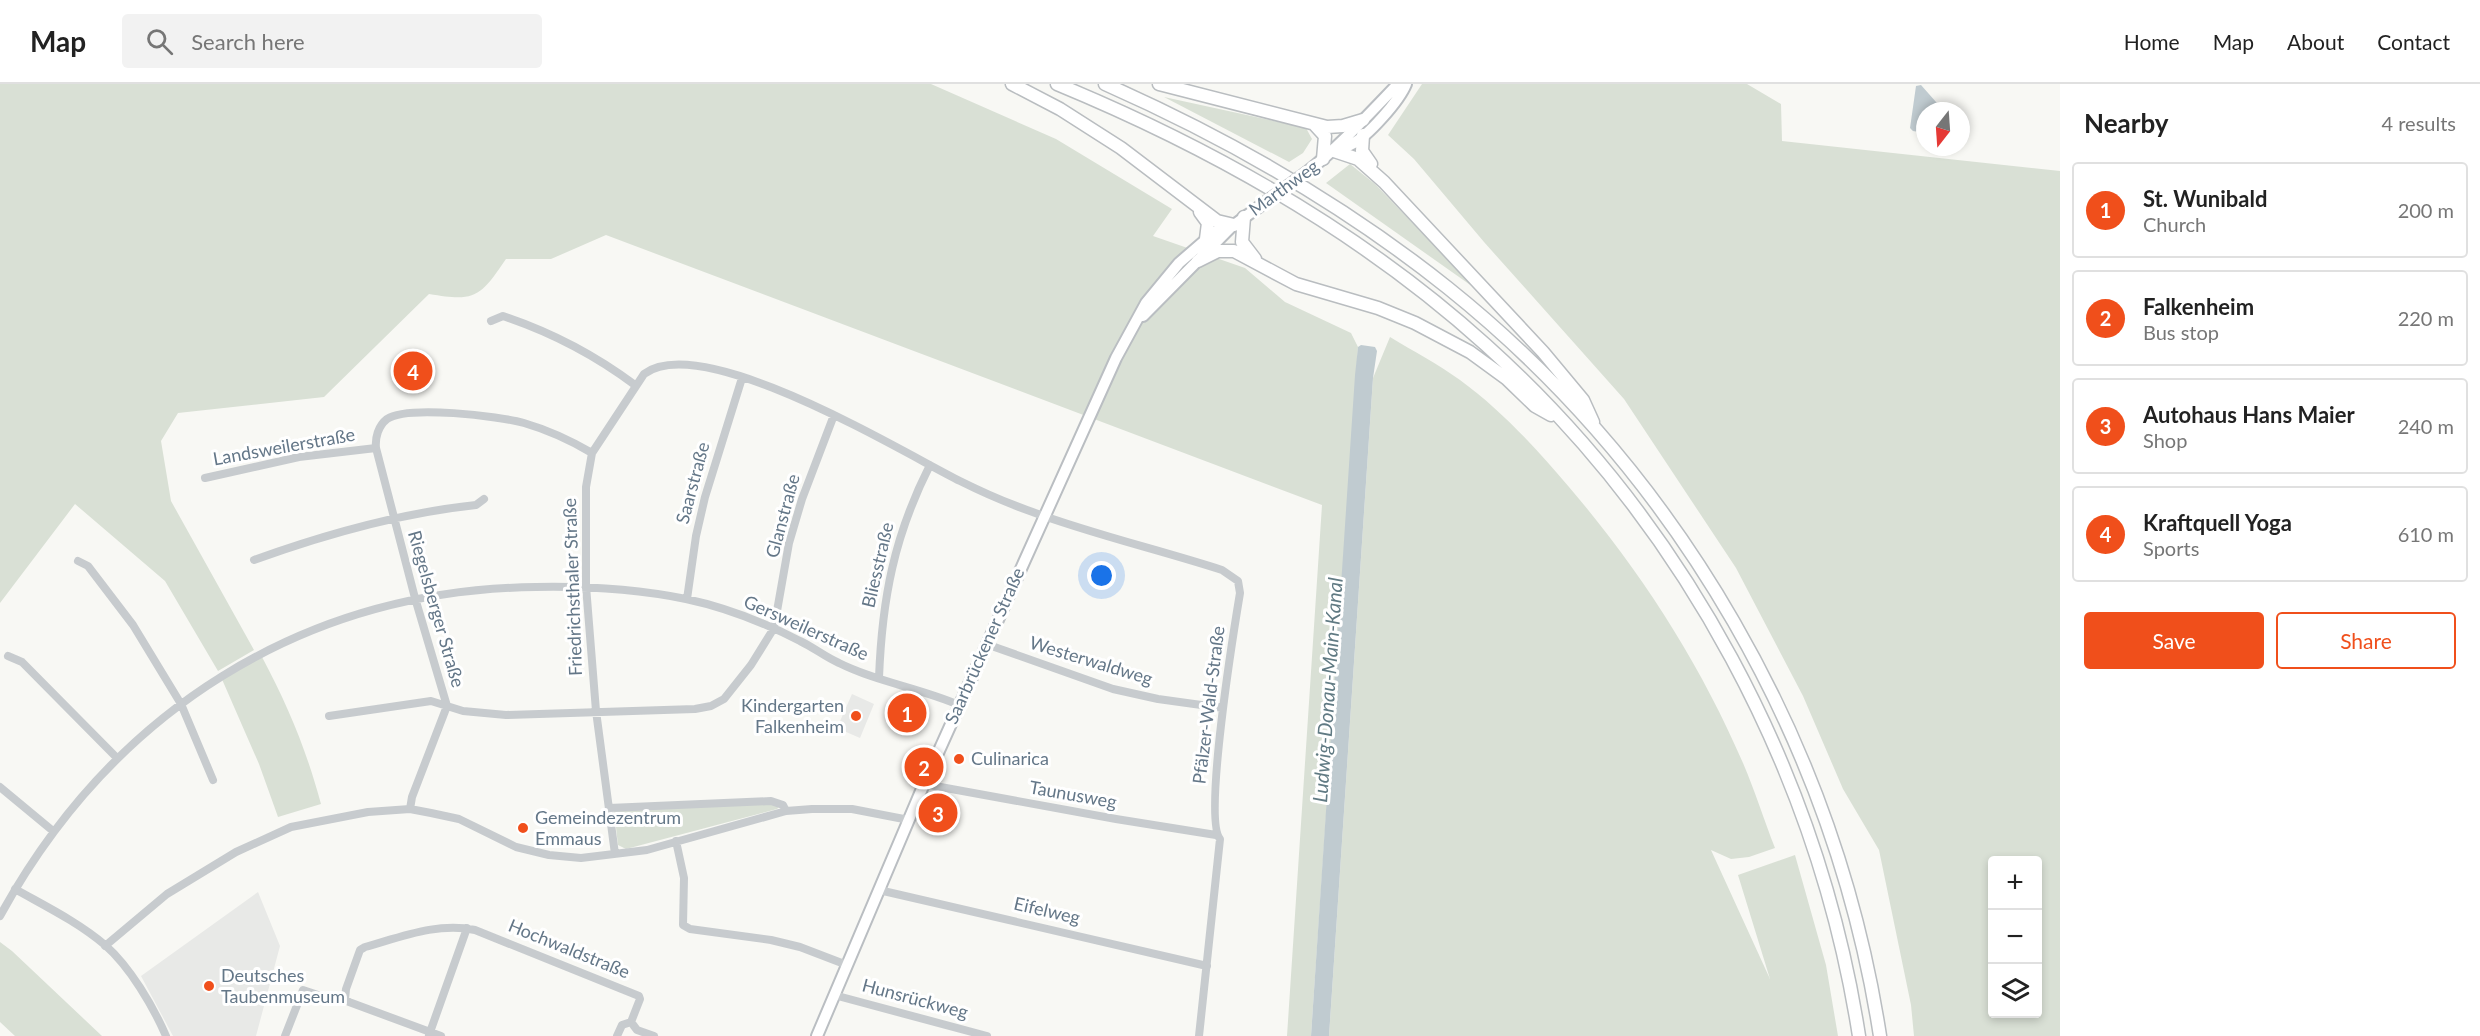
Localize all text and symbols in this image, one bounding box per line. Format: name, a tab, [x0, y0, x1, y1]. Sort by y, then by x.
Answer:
search box	[122, 14, 542, 68]
text: Map	[30, 24, 86, 58]
icon: search	[143, 25, 176, 58]
text: Search here	[191, 28, 305, 55]
text: Home	[2124, 29, 2180, 54]
text: Map	[2213, 29, 2254, 54]
text: About	[2287, 29, 2344, 54]
text: Contact	[2377, 29, 2450, 54]
north arrow	[1916, 102, 1970, 156]
text: Nearby	[2084, 107, 2169, 139]
text: 4 results	[2381, 111, 2456, 135]
street label: Marthweg	[1244, 154, 1323, 220]
text: St. Wunibald	[2143, 185, 2267, 212]
text: 1	[2100, 198, 2111, 222]
text: 200 m	[2398, 198, 2454, 222]
text: Church	[2143, 212, 2206, 236]
text: Falkenheim	[2143, 293, 2254, 320]
text: 2	[2100, 306, 2111, 330]
text: 220 m	[2398, 306, 2454, 330]
text: Bus stop	[2143, 320, 2219, 344]
pin: 4	[394, 348, 432, 394]
text: Autohaus Hans Maier	[2143, 401, 2355, 428]
text: 3	[2100, 414, 2111, 438]
text: 240 m	[2398, 414, 2454, 438]
street label: Landsweilerstraße	[211, 423, 357, 469]
text: Shop	[2143, 428, 2187, 452]
street label: Saarstraße	[671, 440, 713, 526]
street label: Glanstraße	[760, 471, 804, 560]
street label: Friedrichsthaler Straße	[558, 498, 586, 676]
text: Kraftquell Yoga	[2143, 509, 2292, 536]
street label: Bliesstraße	[857, 520, 898, 610]
text: 4	[2100, 522, 2111, 546]
text: 610 m	[2398, 522, 2454, 546]
street label: Riegelsberger Straße	[404, 528, 470, 690]
text: Sports	[2143, 536, 2199, 560]
your location	[1087, 561, 1116, 590]
street label: Saarbrückener Straße	[940, 564, 1028, 727]
water label: Ludwig-Donau-Main-Kanal	[1307, 576, 1347, 803]
street label: Gersweilerstraße	[741, 590, 872, 664]
button: Save	[2084, 612, 2264, 669]
button: Share	[2276, 612, 2456, 669]
street label: Pfälzer-Wald-Straße	[1187, 625, 1229, 785]
street label: Westerwaldweg	[1027, 631, 1156, 689]
pin: 1	[888, 690, 926, 736]
place label: Kindergarten Falkenheim	[741, 694, 844, 737]
marker: Kindergarten Falkenheim	[849, 709, 863, 723]
pin: 2	[904, 744, 944, 790]
place label: Culinarica	[971, 747, 1049, 769]
marker: Culinarica	[952, 752, 966, 766]
street label: Taunusweg	[1028, 776, 1119, 813]
pin: 3	[918, 790, 958, 836]
place label: Gemeindezentrum Emmaus	[535, 806, 681, 849]
marker: Gemeindezentrum Emmaus	[516, 821, 530, 835]
map controls	[1988, 856, 2042, 1018]
button: +	[1988, 856, 2042, 910]
street label: Eifelweg	[1012, 892, 1082, 928]
button: −	[1988, 910, 2042, 964]
street label: Hochwaldstraße	[505, 914, 633, 982]
place label: Deutsches Taubenmuseum	[221, 964, 345, 1007]
button: layers	[1988, 964, 2042, 1018]
street label: Hunsrückweg	[860, 973, 971, 1023]
marker: Deutsches Taubenmuseum	[202, 979, 216, 993]

